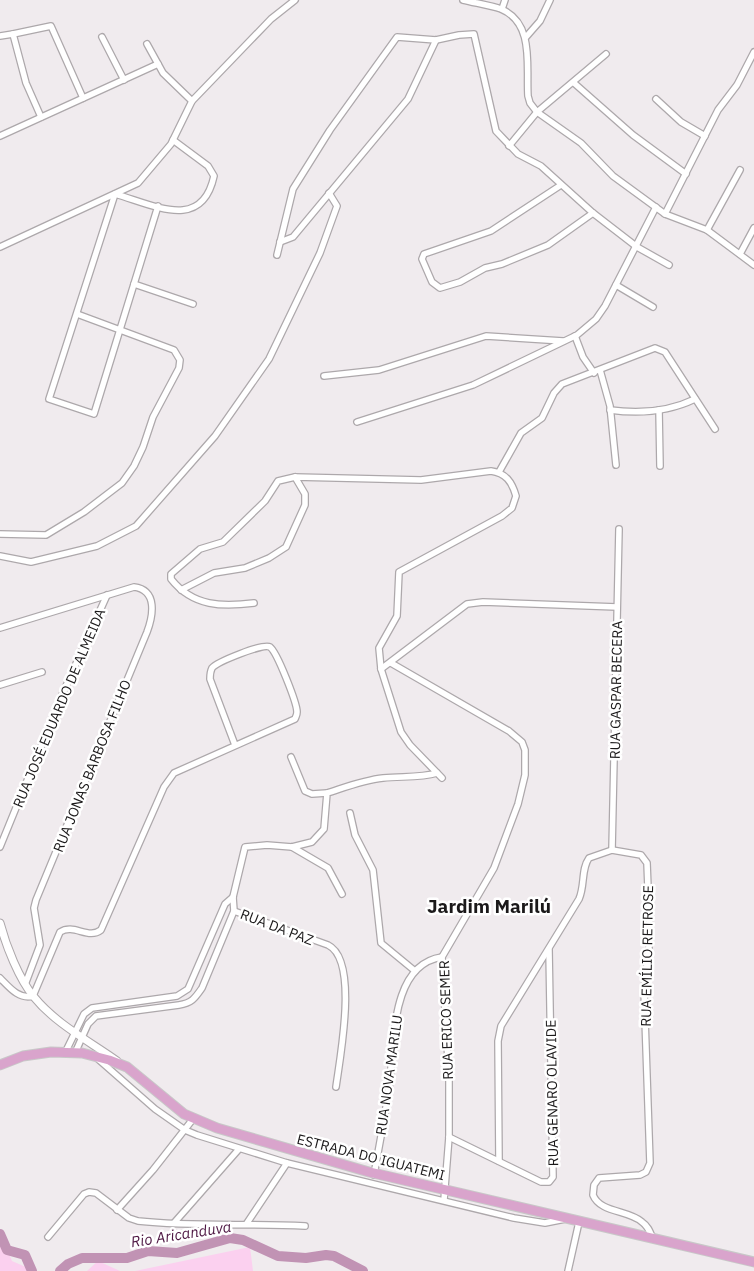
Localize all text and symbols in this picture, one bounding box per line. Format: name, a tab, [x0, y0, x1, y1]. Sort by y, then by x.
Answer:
street label: RUA JOSÉ EDUARDO DE ALMEIDA	[8, 605, 109, 810]
street label: RUA GASPAR BECERA	[606, 621, 626, 759]
street label: RUA JONAS BARBOSA FILHO	[49, 677, 135, 855]
street label: RUA EMÍLIO RETROSE	[636, 885, 657, 1027]
district label: Jardim Marilú	[427, 894, 551, 918]
street label: RUA DA PAZ	[238, 905, 316, 949]
street label: RUA ERICO SEMER	[435, 960, 457, 1080]
street label: RUA NOVA MARILU	[372, 1014, 406, 1136]
street label: RUA GENARO OLAVIDE	[542, 1020, 562, 1166]
street label: ESTRADA DO IGUATEMI	[295, 1130, 447, 1184]
water label: Rio Aricanduva	[130, 1217, 233, 1251]

